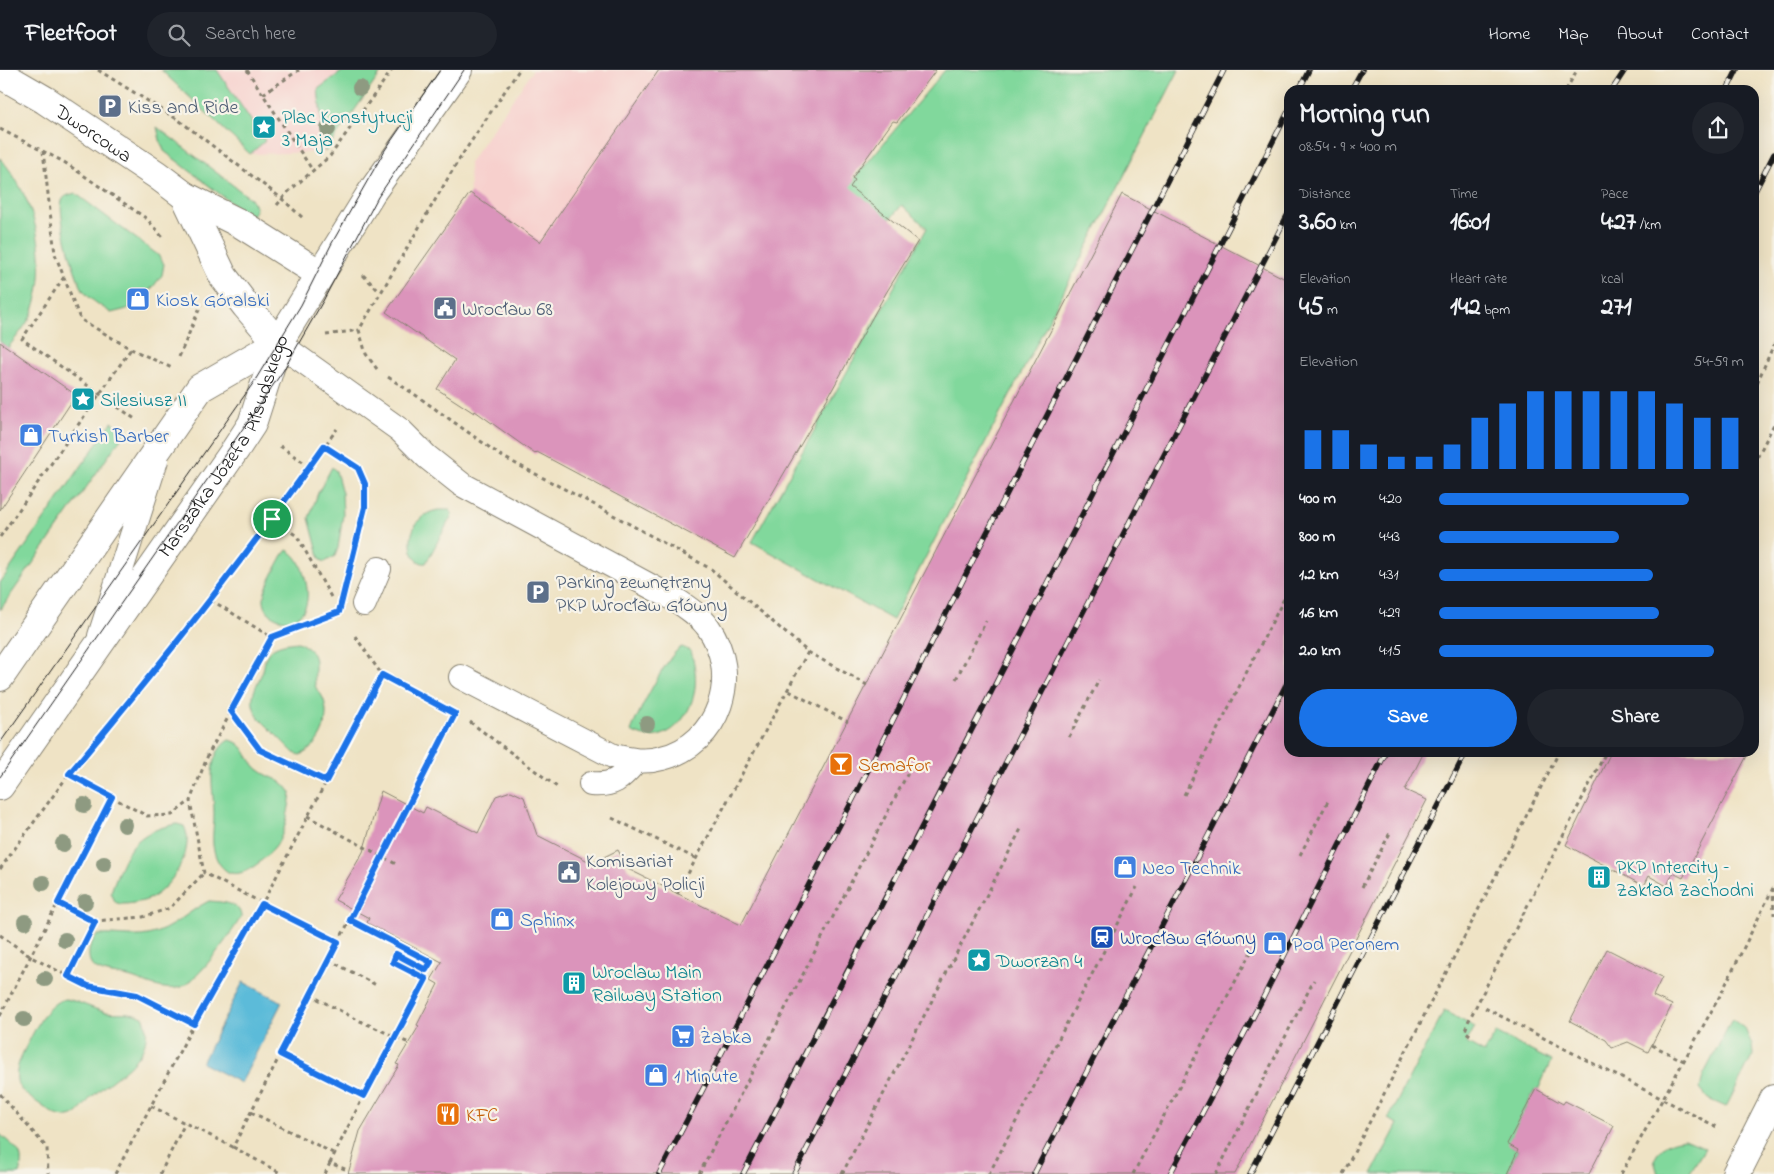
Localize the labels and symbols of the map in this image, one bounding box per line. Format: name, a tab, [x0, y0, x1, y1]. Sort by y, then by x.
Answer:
parking icon: Kiss and Ride	[97, 93, 123, 119]
place label: Kiss and Ride	[128, 94, 238, 123]
street label: Dworcowa	[47, 98, 137, 171]
place label: Plac Konstytucji 3 Maja	[282, 104, 413, 156]
place icon: Plac Konstytucji 3 Maja	[251, 114, 277, 140]
shop icon: Kiosk Góralski	[125, 286, 151, 312]
place label: Kiosk Góralski	[156, 287, 269, 316]
public building icon: Wrocław 68	[432, 295, 458, 321]
place label: Wrocław 68	[462, 296, 553, 325]
street label: Marszałka Józefa Piłsudskiego	[152, 329, 297, 564]
place icon: Silesiusz II	[70, 386, 96, 412]
place label: Silesiusz II	[100, 387, 187, 416]
shop icon: Turkish Barber	[18, 422, 44, 448]
place label: Turkish Barber	[48, 423, 170, 452]
pin	[251, 498, 293, 540]
place label: Parking zewnętrzny PKP Wrocław Główny	[556, 569, 727, 621]
parking icon: Parking zewnętrzny PKP Wrocław Główny	[525, 579, 551, 605]
bar icon: Semafor	[828, 751, 854, 777]
place label: Semafor	[858, 752, 932, 781]
place label: Komisariat Kolejowy Policji	[586, 848, 705, 900]
shop icon: Neo Technik	[1112, 854, 1138, 880]
place label: PKP Intercity – Zakład Zachodni	[1616, 854, 1754, 906]
place label: Neo Technik	[1142, 855, 1241, 884]
public building icon: Komisariat Kolejowy Policji	[556, 859, 582, 885]
building icon: PKP Intercity – Zakład Zachodni	[1586, 864, 1612, 890]
shop icon: Sphinx	[489, 906, 515, 932]
place label: Sphinx	[520, 907, 575, 936]
station icon: Wrocław Główny	[1089, 924, 1115, 950]
place label: Wrocław Główny	[1120, 925, 1256, 954]
shop icon: Pod Peronem	[1262, 930, 1288, 956]
place label: Pod Peronem	[1292, 931, 1399, 960]
place icon: Dworzan 4	[966, 947, 992, 973]
place label: Dworzan 4	[995, 948, 1082, 977]
place label: Wroclaw Main Railway Station	[592, 959, 722, 1011]
building icon: Wroclaw Main Railway Station	[561, 970, 587, 996]
supermarket icon: Żabka	[670, 1023, 696, 1049]
place label: Żabka	[700, 1024, 752, 1053]
shop icon: 1 Minute	[643, 1062, 669, 1088]
place label: 1 Minute	[674, 1063, 738, 1092]
restaurant icon: KFC	[435, 1101, 461, 1127]
place label: KFC	[466, 1102, 498, 1131]

